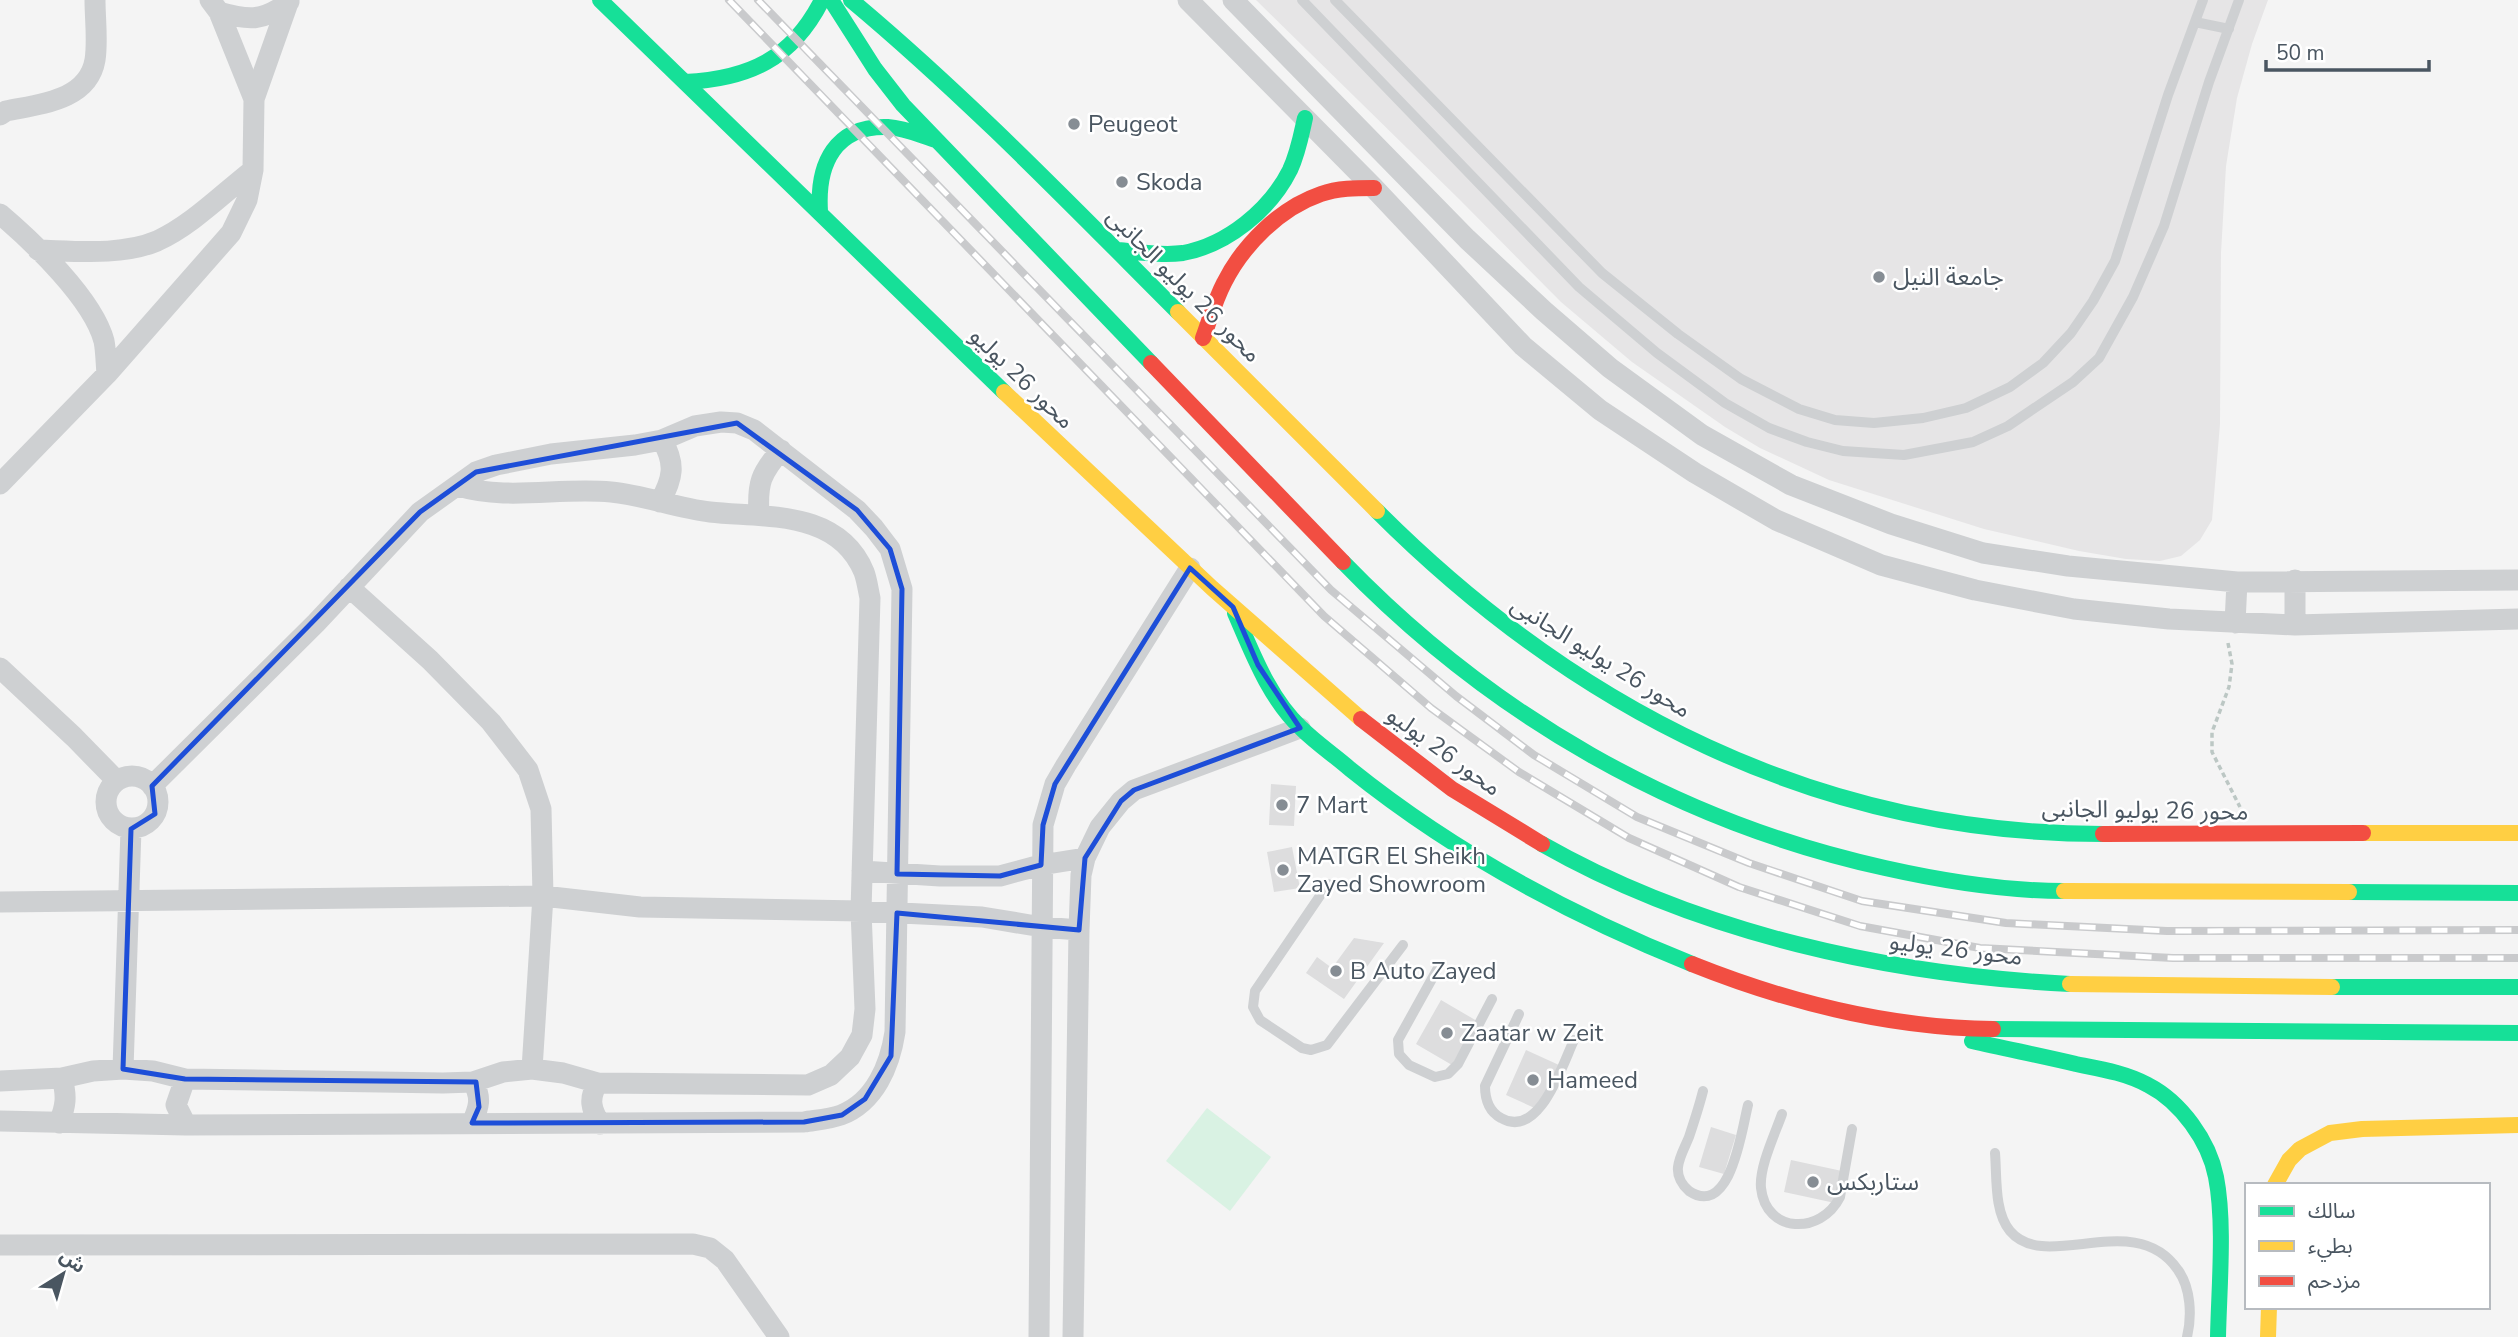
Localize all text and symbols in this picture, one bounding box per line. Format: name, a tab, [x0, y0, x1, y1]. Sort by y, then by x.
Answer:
scale bar	[2266, 28, 2429, 72]
text: 50 m	[2276, 39, 2325, 67]
place label: Peugeot	[1088, 108, 1178, 140]
marker: Peugeot	[1066, 116, 1082, 132]
place label: Skoda	[1136, 166, 1203, 198]
marker: Skoda	[1114, 174, 1130, 190]
street label: محور 26 يوليو الجانبى	[1100, 201, 1268, 369]
place label: جامعة النيل	[1893, 261, 2004, 293]
marker: جامعة النيل	[1871, 269, 1887, 285]
street label: محور 26 يوليو	[963, 320, 1081, 436]
street label: محور 26 يوليو الجانبى	[1505, 589, 1697, 725]
street label: محور 26 يوليو	[1380, 699, 1508, 803]
place label: 7 Mart	[1296, 789, 1368, 821]
street label: محور 26 يوليو الجانبى	[2041, 792, 2249, 828]
marker: 7 Mart	[1274, 797, 1290, 813]
place label: MATGR El Sheikh Zayed Showroom	[1297, 840, 1486, 900]
marker: MATGR El Sheikh Zayed Showroom	[1275, 862, 1291, 878]
street label: محور 26 يوليو	[1887, 925, 2025, 973]
place label: B Auto Zayed	[1350, 955, 1497, 987]
marker: B Auto Zayed	[1328, 963, 1344, 979]
place label: Zaatar w Zeit	[1461, 1017, 1604, 1049]
marker: Zaatar w Zeit	[1439, 1025, 1455, 1041]
place label: Hameed	[1547, 1064, 1638, 1096]
marker: Hameed	[1525, 1072, 1541, 1088]
place label: ستاربكس	[1827, 1166, 1919, 1198]
marker: ستاربكس	[1805, 1174, 1821, 1190]
legend	[2245, 1183, 2490, 1309]
text: سالك	[2308, 1197, 2355, 1225]
text: بطيء	[2308, 1232, 2353, 1262]
north arrow	[28, 1239, 98, 1309]
text: ش	[54, 1243, 91, 1279]
text: مزدحم	[2308, 1267, 2361, 1296]

